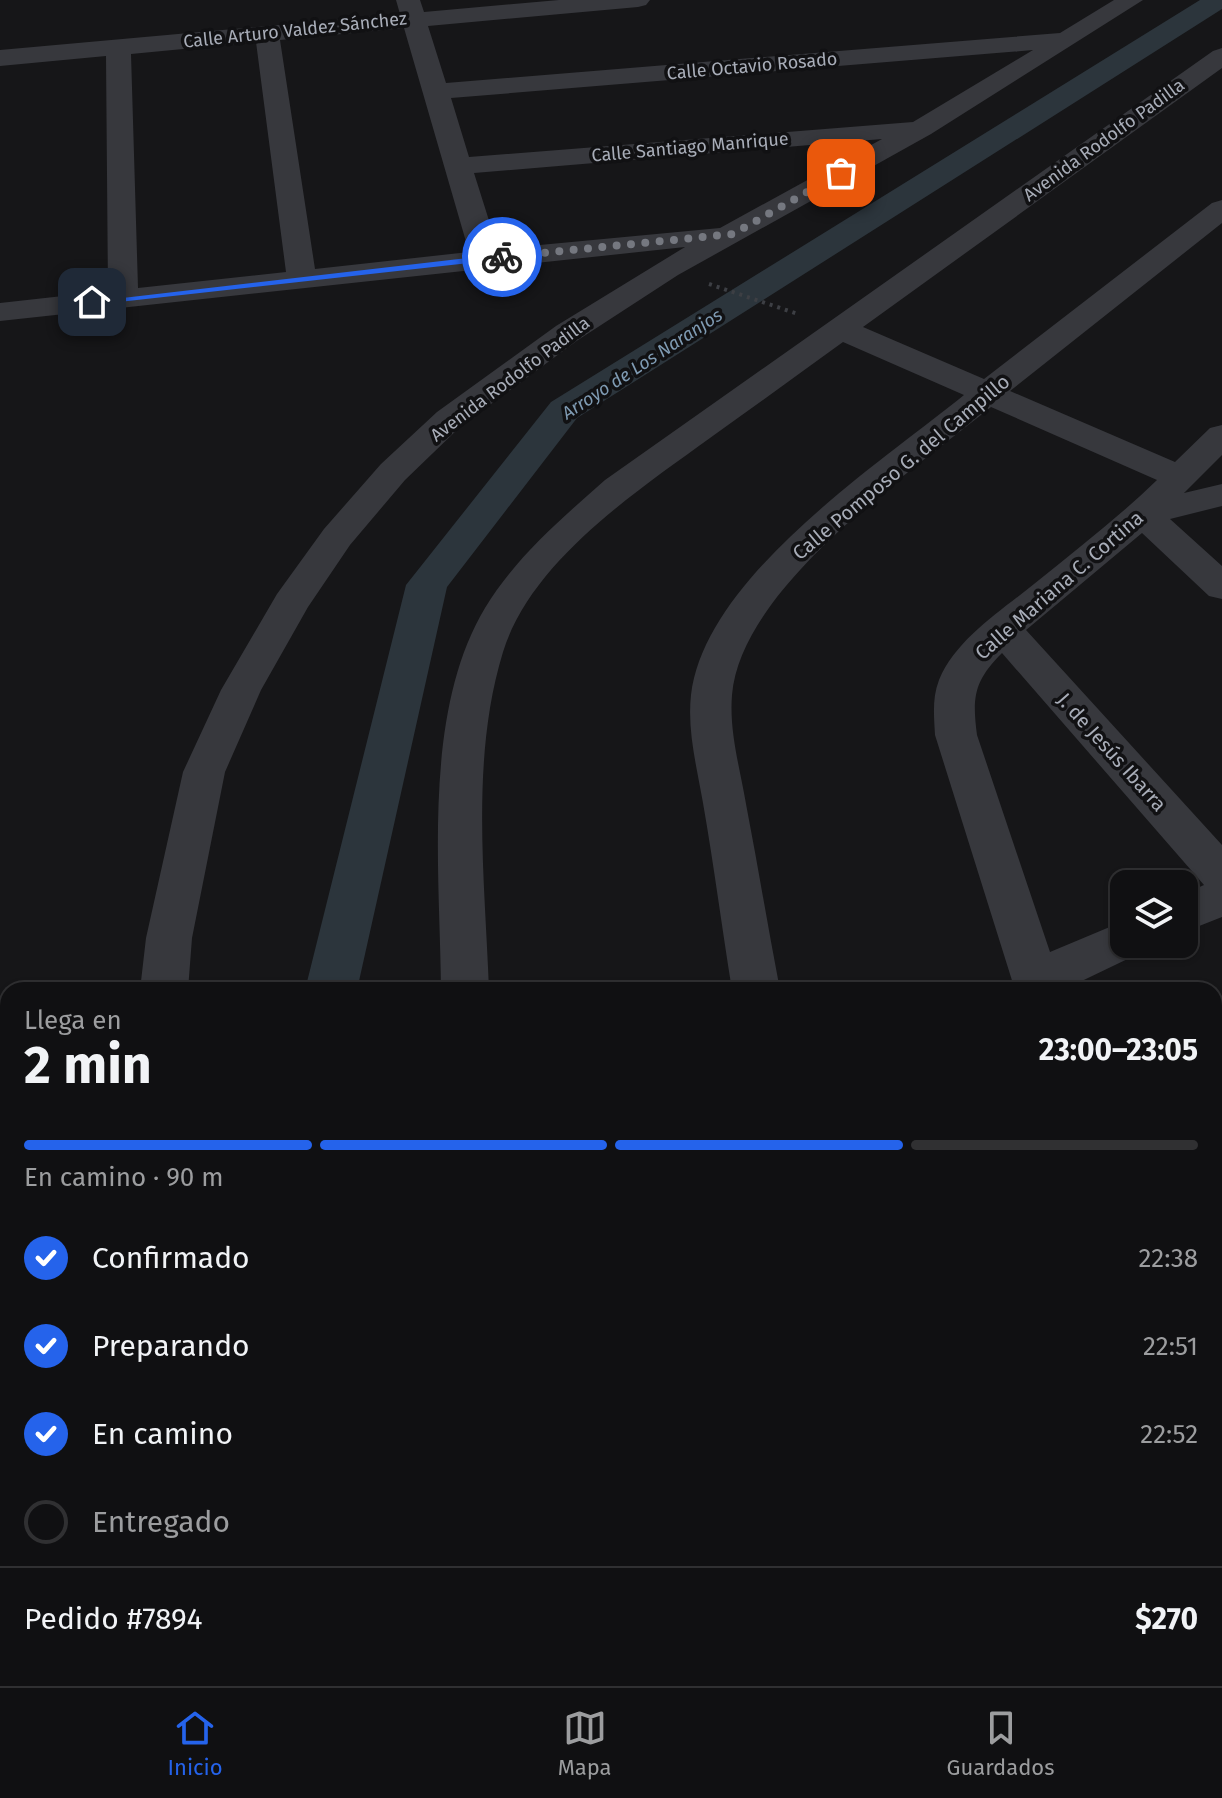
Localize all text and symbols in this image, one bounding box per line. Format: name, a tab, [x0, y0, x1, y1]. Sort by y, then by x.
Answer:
street label: Calle Arturo Valdez Sánchez	[182, 7, 408, 53]
street label: Calle Octavio Rosado	[666, 48, 838, 84]
street label: Avenida Rodolfo Padilla	[1019, 74, 1189, 206]
street label: Calle Santiago Manrique	[591, 127, 789, 167]
pin	[807, 139, 875, 207]
icon: bag	[819, 151, 863, 195]
courier	[462, 217, 542, 297]
icon: bike	[480, 235, 524, 279]
pin	[58, 268, 126, 336]
icon: home	[70, 280, 114, 324]
water label: Arroyo de Los Naranjos	[557, 304, 726, 425]
street label: Avenida Rodolfo Padilla	[426, 312, 594, 446]
street label: Calle Pomposo G. del Campillo	[788, 369, 1014, 565]
street label: Calle Mariana C. Cortina	[970, 505, 1148, 665]
street label: J. de Jesús Ibarra	[1053, 688, 1171, 816]
map controls	[1110, 870, 1198, 958]
button: layers	[1110, 870, 1198, 958]
text: Llega en	[24, 1005, 122, 1036]
text: 23:00–23:05	[1039, 1032, 1198, 1068]
text: 2 min	[24, 1034, 152, 1097]
text: En camino · 90 m	[24, 1162, 223, 1193]
icon: check	[24, 1236, 68, 1280]
text: Confirmado	[92, 1240, 250, 1276]
text: 22:38	[1138, 1243, 1198, 1274]
icon: check	[24, 1324, 68, 1368]
text: Preparando	[92, 1328, 250, 1364]
text: 22:51	[1143, 1331, 1198, 1362]
icon: check	[24, 1412, 68, 1456]
text: En camino	[92, 1416, 233, 1452]
text: 22:52	[1140, 1419, 1198, 1450]
text: Entregado	[92, 1504, 230, 1540]
text: Pedido #7894	[24, 1601, 203, 1637]
text: $270	[1135, 1601, 1198, 1637]
tab: Inicio	[168, 1706, 223, 1781]
tab: Mapa	[558, 1706, 612, 1781]
tab: Guardados	[947, 1706, 1054, 1781]

